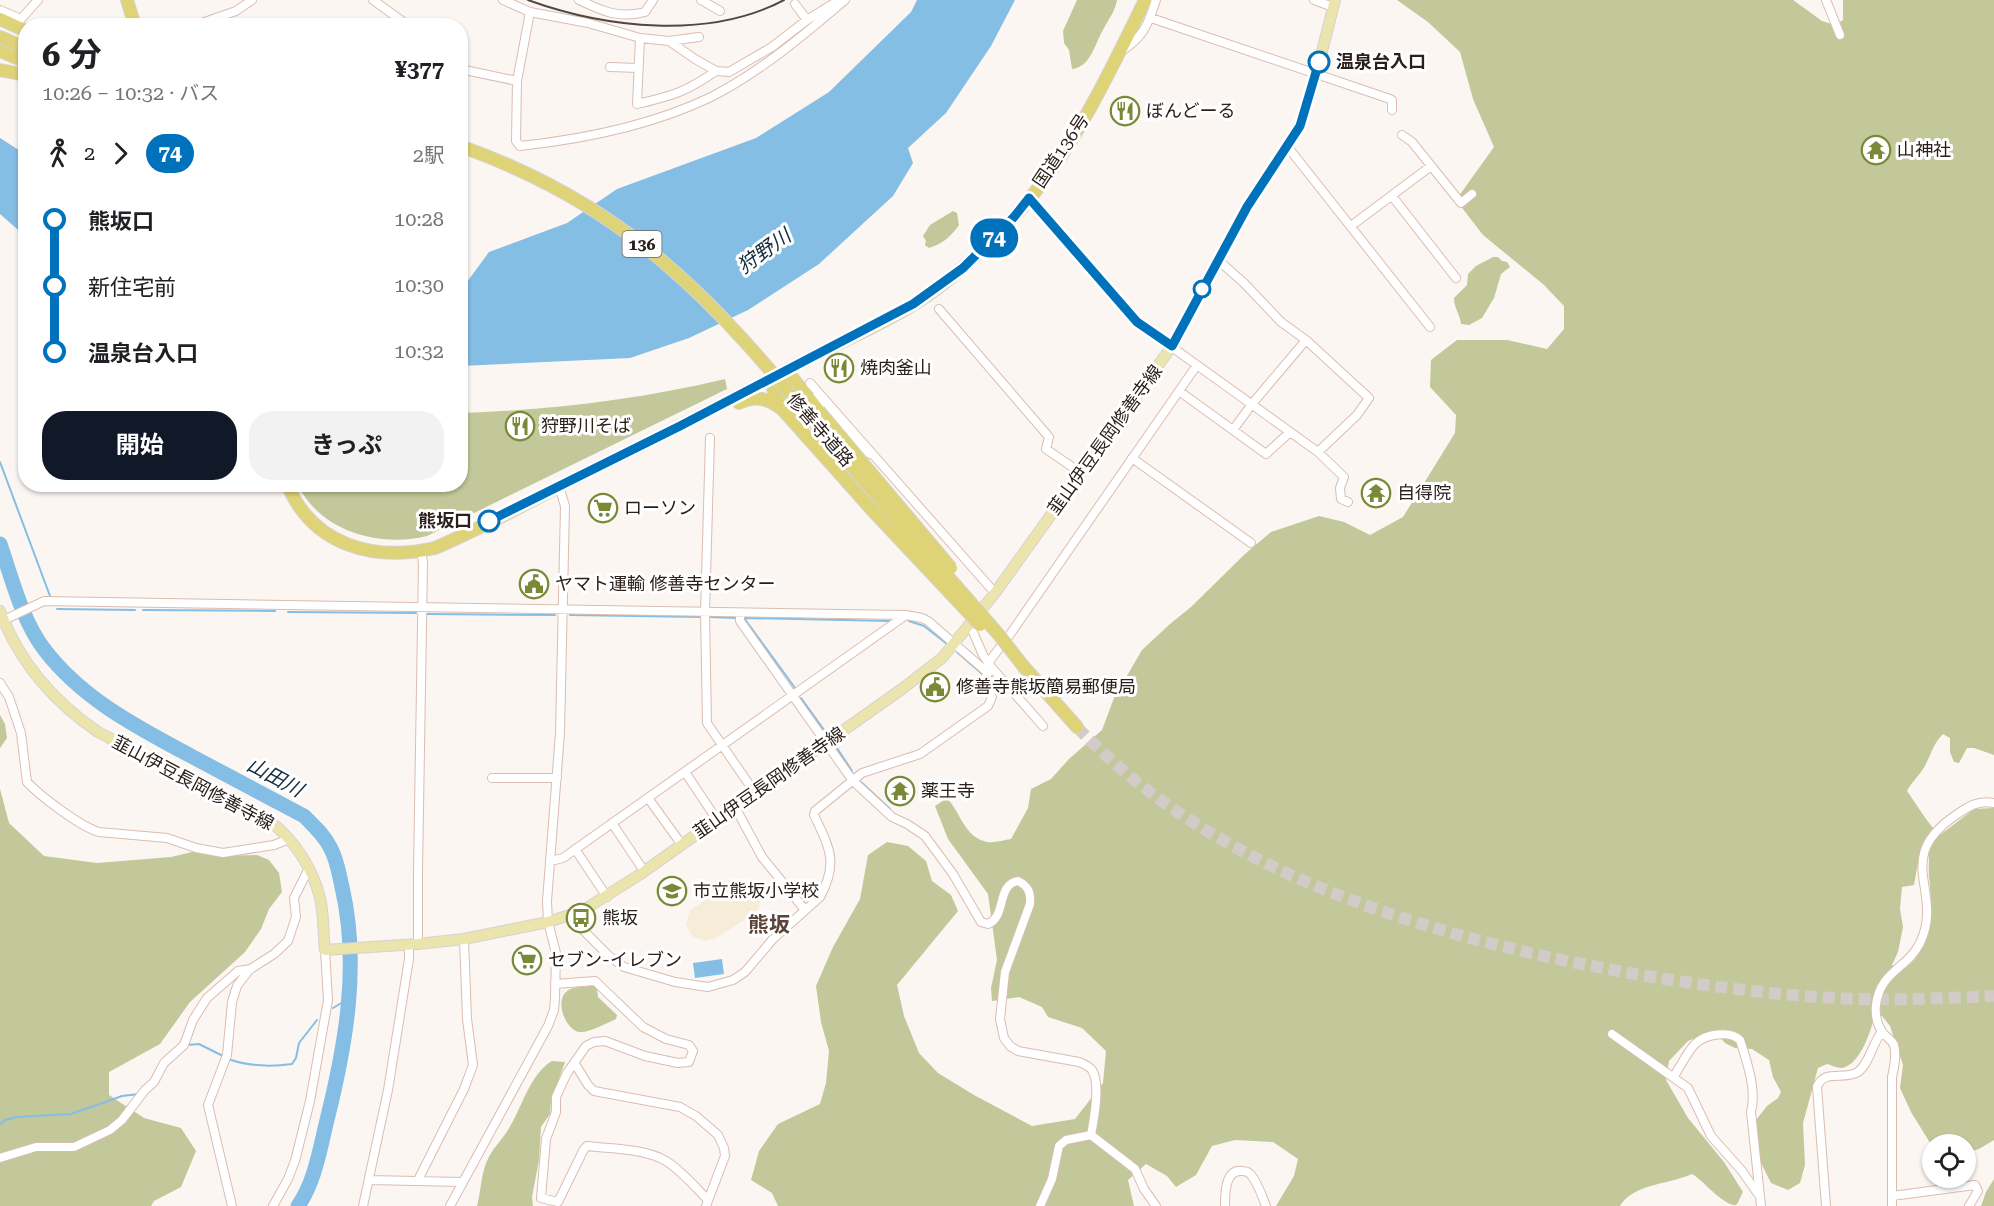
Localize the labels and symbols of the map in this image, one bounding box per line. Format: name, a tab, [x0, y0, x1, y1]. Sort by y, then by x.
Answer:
marker: 温泉台入口	[1308, 51, 1330, 73]
place label: 温泉台入口	[1336, 51, 1426, 72]
restaurant icon: ぼんどーる	[1109, 95, 1141, 127]
place label: ぼんどーる	[1146, 100, 1235, 121]
street label: 国道136号	[1028, 110, 1093, 192]
temple icon: 山神社	[1860, 134, 1892, 166]
place label: 山神社	[1897, 139, 1951, 160]
line badge: 74	[967, 218, 1021, 258]
water label: 狩野川	[733, 222, 797, 278]
road number: 136	[622, 231, 662, 257]
unlabelled marker	[1193, 280, 1211, 298]
restaurant icon: 焼肉釜山	[823, 352, 855, 384]
place label: 焼肉釜山	[860, 357, 932, 378]
street label: 韮山伊豆長岡修善寺線	[1043, 361, 1166, 519]
street label: 修善寺道路	[783, 389, 858, 471]
restaurant icon: 狩野川そば	[504, 410, 536, 442]
place label: 狩野川そば	[541, 415, 631, 436]
temple icon: 自得院	[1360, 477, 1392, 509]
place label: 自得院	[1397, 482, 1451, 503]
supermarket icon: ローソン	[587, 492, 619, 524]
place label: ローソン	[624, 497, 696, 518]
place label: 熊坂口	[418, 510, 472, 531]
marker: 熊坂口	[478, 510, 500, 532]
public building icon: ヤマト運輸 修善寺センター	[518, 568, 550, 600]
place label: ヤマト運輸 修善寺センター	[555, 573, 776, 594]
public building icon: 修善寺熊坂簡易郵便局	[919, 671, 951, 703]
place label: 修善寺熊坂簡易郵便局	[956, 676, 1136, 697]
street label: 韮山伊豆長岡修善寺線	[689, 722, 848, 843]
street label: 韮山伊豆長岡修善寺線	[109, 731, 278, 834]
water label: 山田川	[243, 752, 309, 803]
temple icon: 薬王寺	[884, 775, 916, 807]
place label: 薬王寺	[921, 780, 975, 801]
school or university icon: 市立熊坂小学校	[656, 875, 688, 907]
place label: 市立熊坂小学校	[693, 880, 819, 901]
bus stop icon: 熊坂	[565, 902, 597, 934]
place label: 熊坂	[602, 907, 638, 928]
district label: 熊坂	[748, 913, 790, 937]
supermarket icon: セブン-イレブン	[511, 944, 543, 976]
place label: セブン-イレブン	[548, 949, 682, 970]

